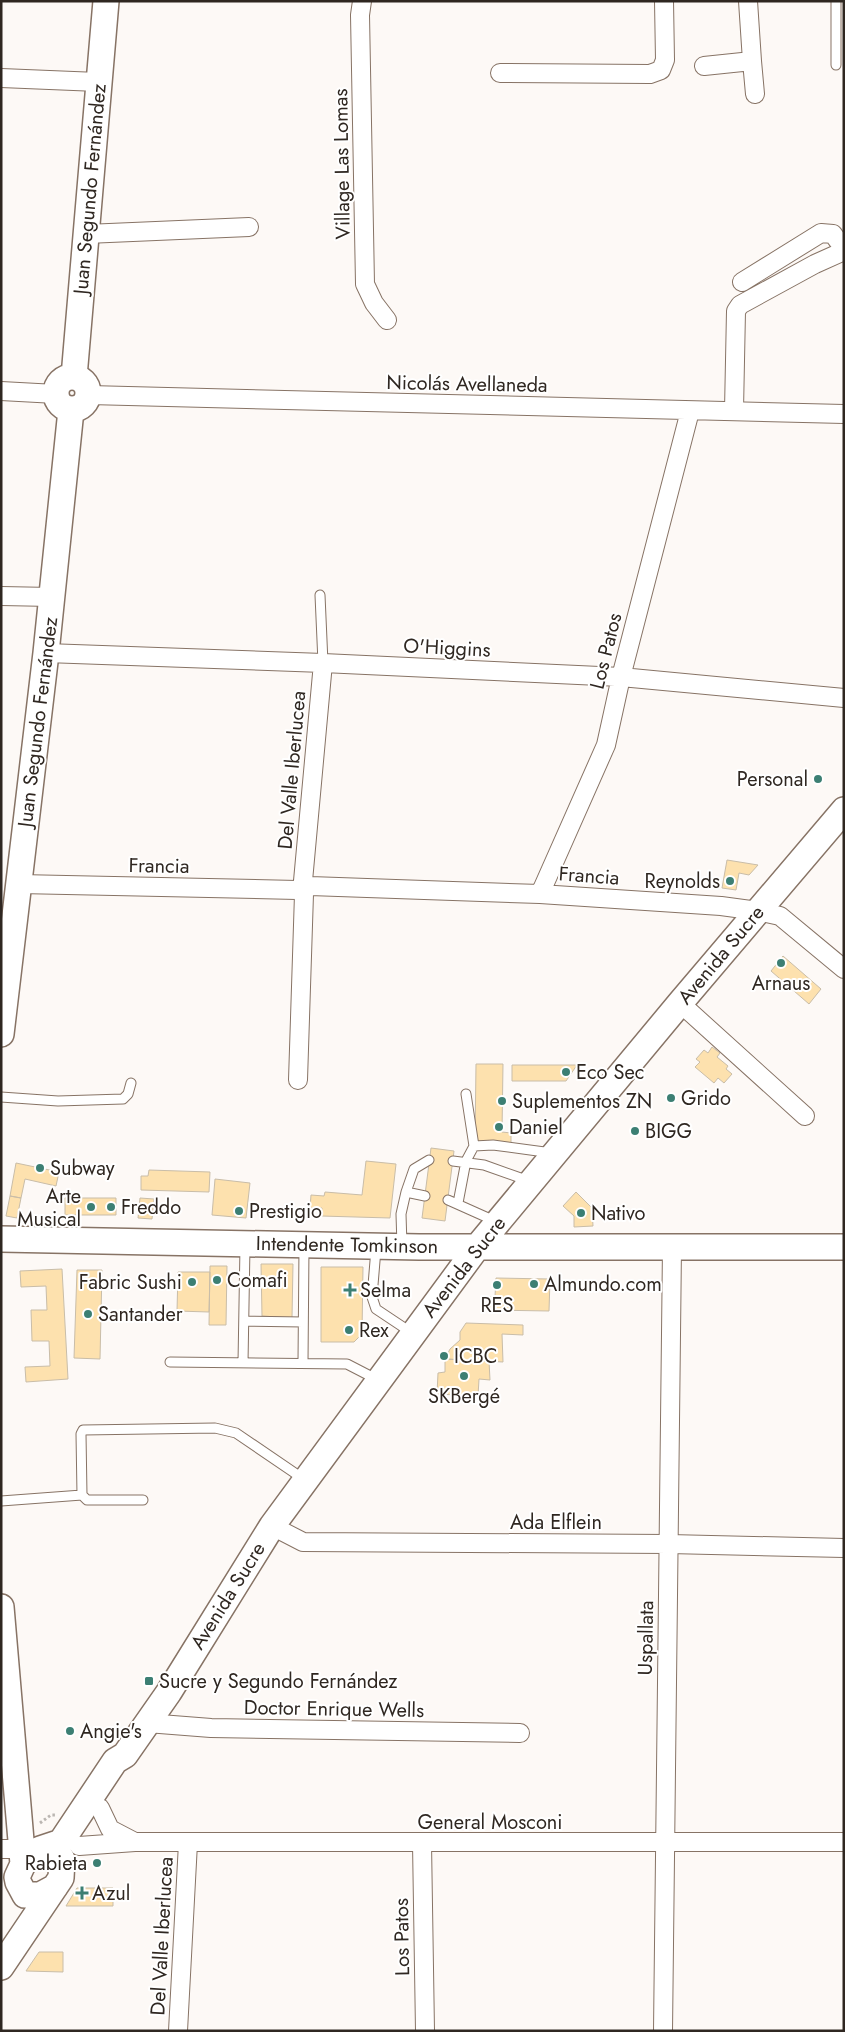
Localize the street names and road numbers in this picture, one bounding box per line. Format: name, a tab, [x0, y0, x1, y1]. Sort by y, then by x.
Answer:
street label: Juan Segundo Fernández	[66, 83, 114, 298]
street label: Village Las Lomas	[326, 88, 358, 240]
street label: Nicolás Avellaneda	[386, 368, 548, 400]
street label: Los Patos	[583, 610, 629, 692]
street label: Juan Segundo Fernández	[10, 615, 65, 832]
street label: O'Higgins	[403, 631, 491, 665]
street label: Del Valle Iberlucea	[271, 690, 313, 850]
street label: Francia	[128, 851, 190, 881]
street label: Francia	[558, 859, 620, 893]
street label: Avenida Sucre	[671, 899, 771, 1011]
street label: Avenida Sucre	[415, 1210, 513, 1324]
street label: Intendente Tomkinson	[256, 1229, 438, 1261]
street label: Ada Elflein	[510, 1508, 602, 1537]
street label: Avenida Sucre	[183, 1537, 273, 1655]
street label: Uspallata	[631, 1600, 661, 1676]
street label: Doctor Enrique Wells	[244, 1693, 424, 1725]
street label: General Mosconi	[417, 1808, 563, 1837]
street label: Del Valle Iberlucea	[143, 1856, 181, 2016]
street label: Los Patos	[387, 1898, 417, 1976]

